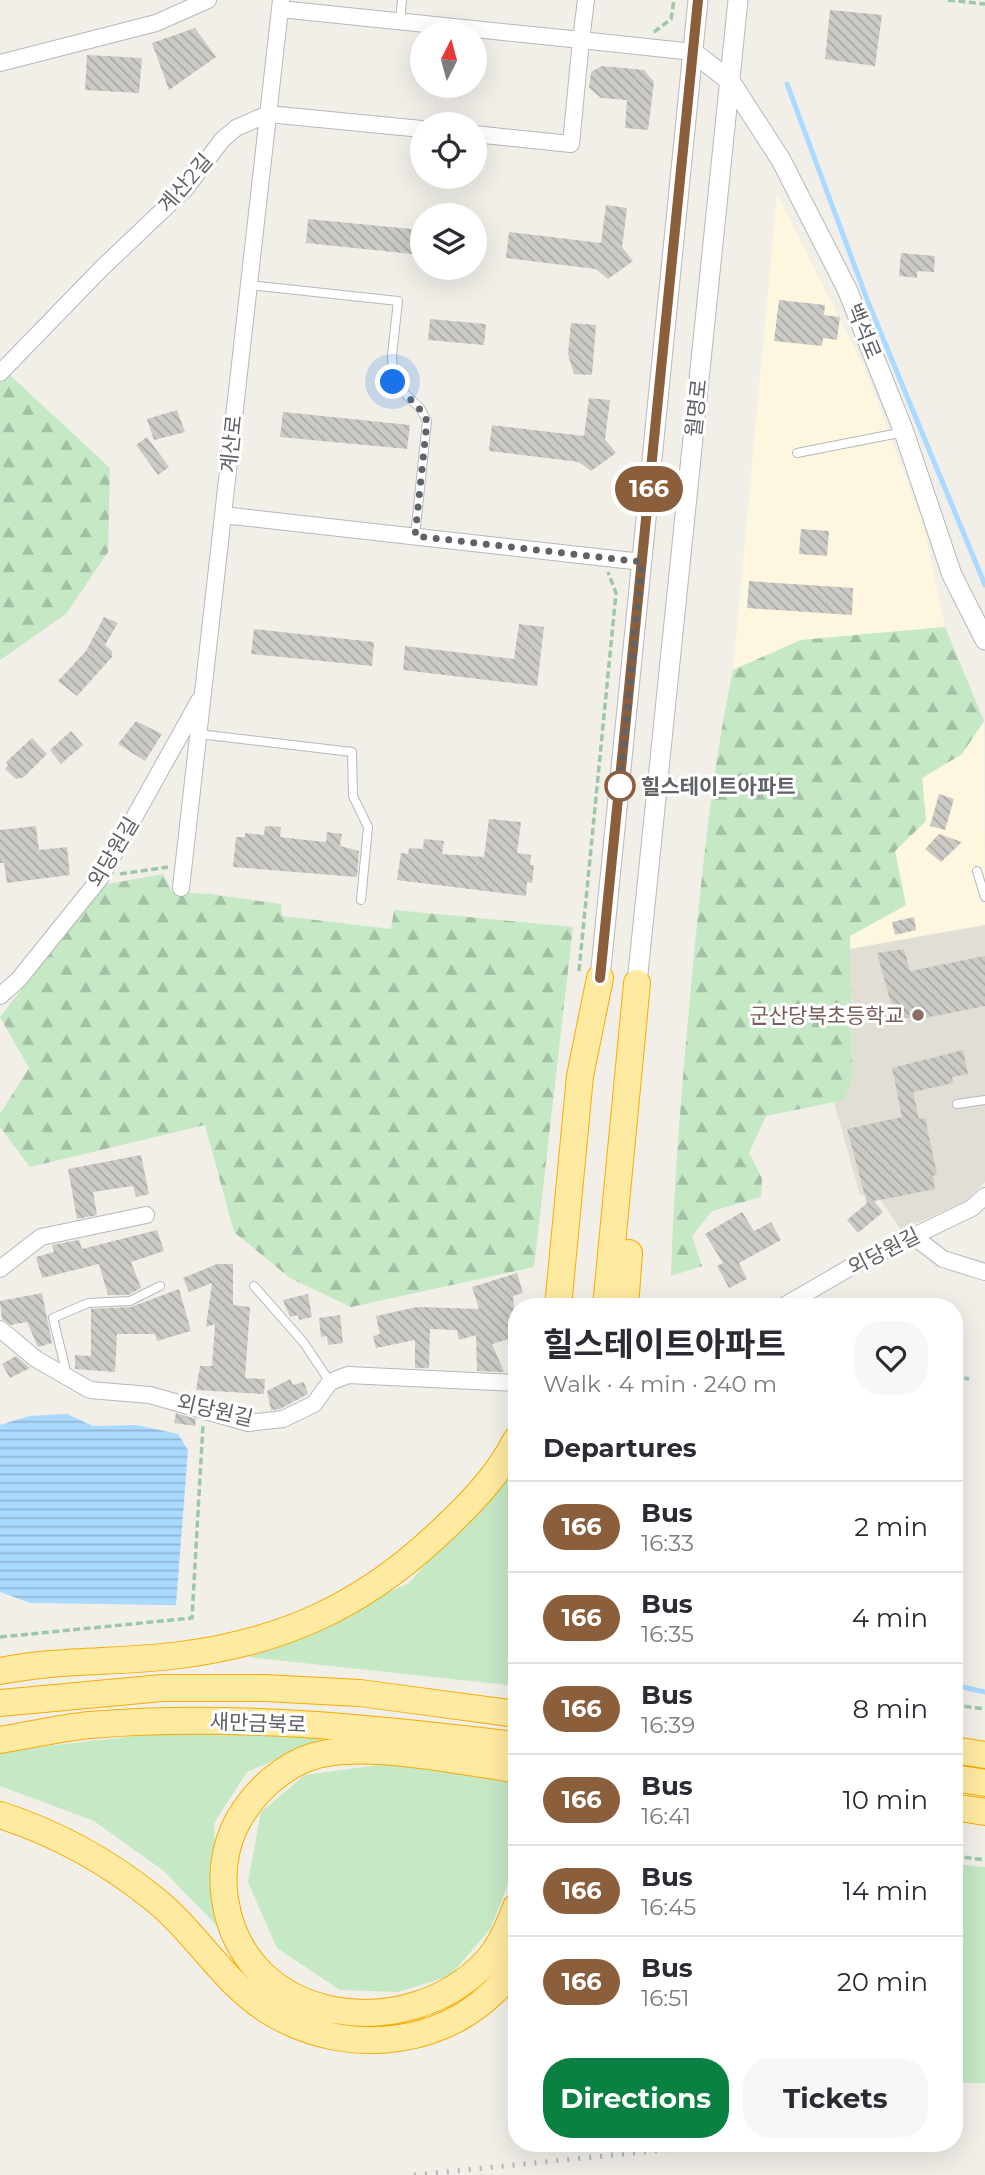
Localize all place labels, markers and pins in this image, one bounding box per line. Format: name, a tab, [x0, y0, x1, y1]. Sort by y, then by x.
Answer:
marker: 힐스테이트아파트	[605, 771, 635, 801]
place label: 힐스테이트아파트	[641, 774, 796, 799]
place label: 군산당북초등학교	[749, 1003, 904, 1028]
marker: 군산당북초등학교	[910, 1007, 926, 1023]

